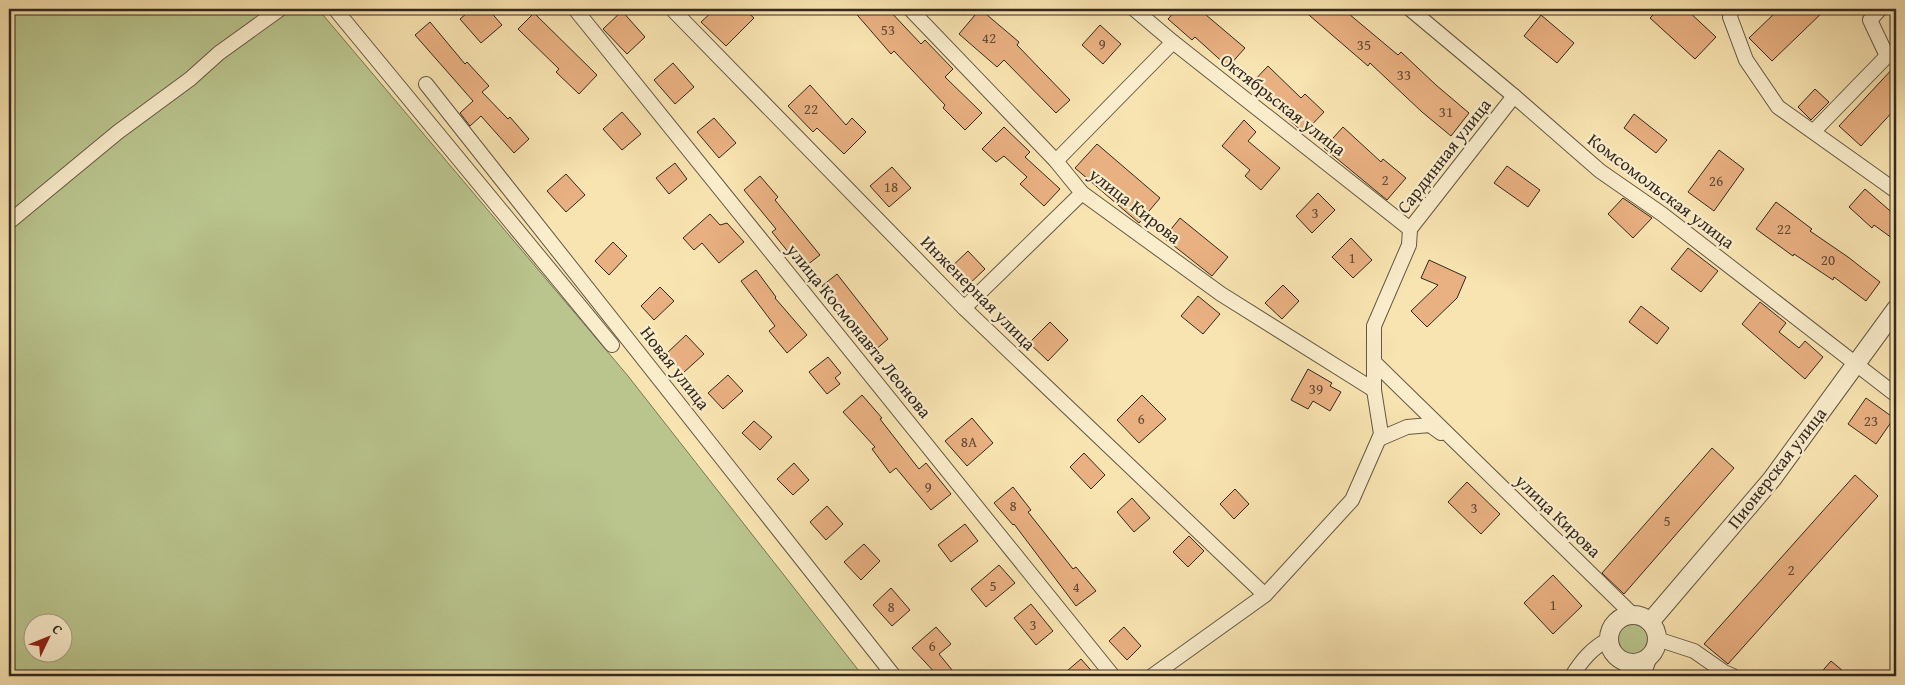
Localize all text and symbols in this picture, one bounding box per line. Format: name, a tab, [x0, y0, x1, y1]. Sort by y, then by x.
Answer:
house number: 53	[881, 19, 895, 40]
house number: 42	[982, 27, 996, 48]
house number: 9	[1098, 33, 1106, 54]
house number: 35	[1357, 34, 1371, 55]
street label: Октябрьская улица	[1215, 47, 1352, 163]
house number: 33	[1397, 64, 1411, 85]
street label: Сардинная улица	[1390, 92, 1498, 219]
house number: 22	[804, 98, 818, 119]
house number: 31	[1439, 101, 1453, 122]
street label: Комсомольская улица	[1582, 126, 1741, 255]
street label: улица Кирова	[1083, 160, 1188, 251]
house number: 2	[1381, 169, 1389, 190]
house number: 26	[1709, 170, 1723, 191]
house number: 18	[884, 176, 898, 197]
house number: 3	[1311, 202, 1319, 223]
house number: 22	[1777, 218, 1791, 239]
street label: Инженерная улица	[915, 229, 1042, 357]
street label: улица Космонавта Леонова	[780, 237, 939, 424]
house number: 1	[1348, 247, 1356, 268]
house number: 20	[1821, 249, 1835, 270]
street label: Новая улица	[634, 320, 717, 416]
house number: 39	[1309, 378, 1323, 399]
street label: Пионерская улица	[1720, 401, 1833, 534]
house number: 6	[1137, 408, 1145, 429]
house number: 23	[1864, 410, 1878, 431]
house number: 8А	[961, 431, 977, 452]
street label: улица Кирова	[1508, 467, 1608, 564]
house number: 9	[924, 476, 932, 497]
house number: 8	[1009, 495, 1017, 516]
house number: 3	[1470, 497, 1478, 518]
house number: 5	[1663, 510, 1671, 531]
house number: 2	[1787, 559, 1795, 580]
house number: 5	[989, 575, 997, 596]
house number: 4	[1072, 576, 1080, 597]
house number: 1	[1549, 594, 1557, 615]
house number: 8	[887, 596, 895, 617]
north arrow	[22, 612, 72, 662]
house number: 3	[1029, 614, 1037, 635]
text: С	[47, 619, 68, 639]
house number: 6	[928, 635, 936, 656]

